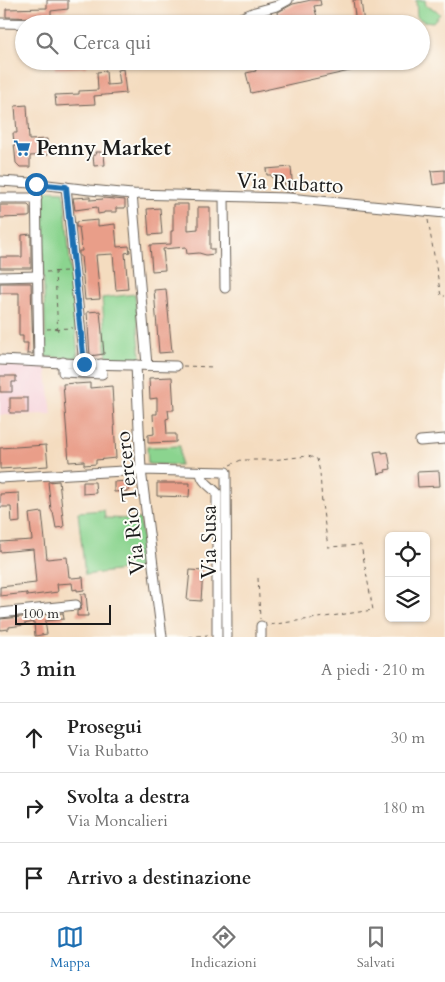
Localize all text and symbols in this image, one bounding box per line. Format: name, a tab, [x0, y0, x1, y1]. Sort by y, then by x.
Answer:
search box	[15, 15, 430, 70]
icon: search	[33, 29, 61, 57]
text: Cerca qui	[73, 30, 151, 56]
place label: Penny Market	[36, 134, 171, 163]
supermarket icon: Penny Market	[12, 138, 32, 158]
street label: Via Rubatto	[236, 166, 344, 201]
route start	[25, 173, 48, 196]
route end	[73, 353, 96, 376]
street label: Via Rio Tercero	[109, 430, 152, 576]
street label: Via Susa	[195, 505, 224, 579]
map controls	[385, 532, 430, 622]
button: locate	[385, 532, 430, 577]
button: layers	[385, 577, 430, 622]
scale bar	[15, 602, 111, 625]
text: 100 m	[22, 604, 59, 623]
text: 3 min	[20, 655, 76, 684]
text: A piedi · 210 m	[321, 659, 425, 681]
text: Prosegui	[67, 714, 142, 740]
icon: ahead	[20, 724, 48, 752]
text: 30 m	[391, 727, 425, 749]
text: Via Rubatto	[67, 740, 149, 762]
text: Svolta a destra	[67, 784, 190, 810]
icon: right	[20, 794, 48, 822]
text: 180 m	[383, 797, 425, 819]
text: Via Moncalieri	[67, 810, 168, 832]
icon: arrive	[20, 864, 48, 892]
text: Arrivo a destinazione	[67, 865, 251, 891]
tab: Mappa	[50, 923, 90, 972]
tab: Indicazioni	[190, 923, 257, 972]
tab: Salvati	[357, 923, 395, 972]

